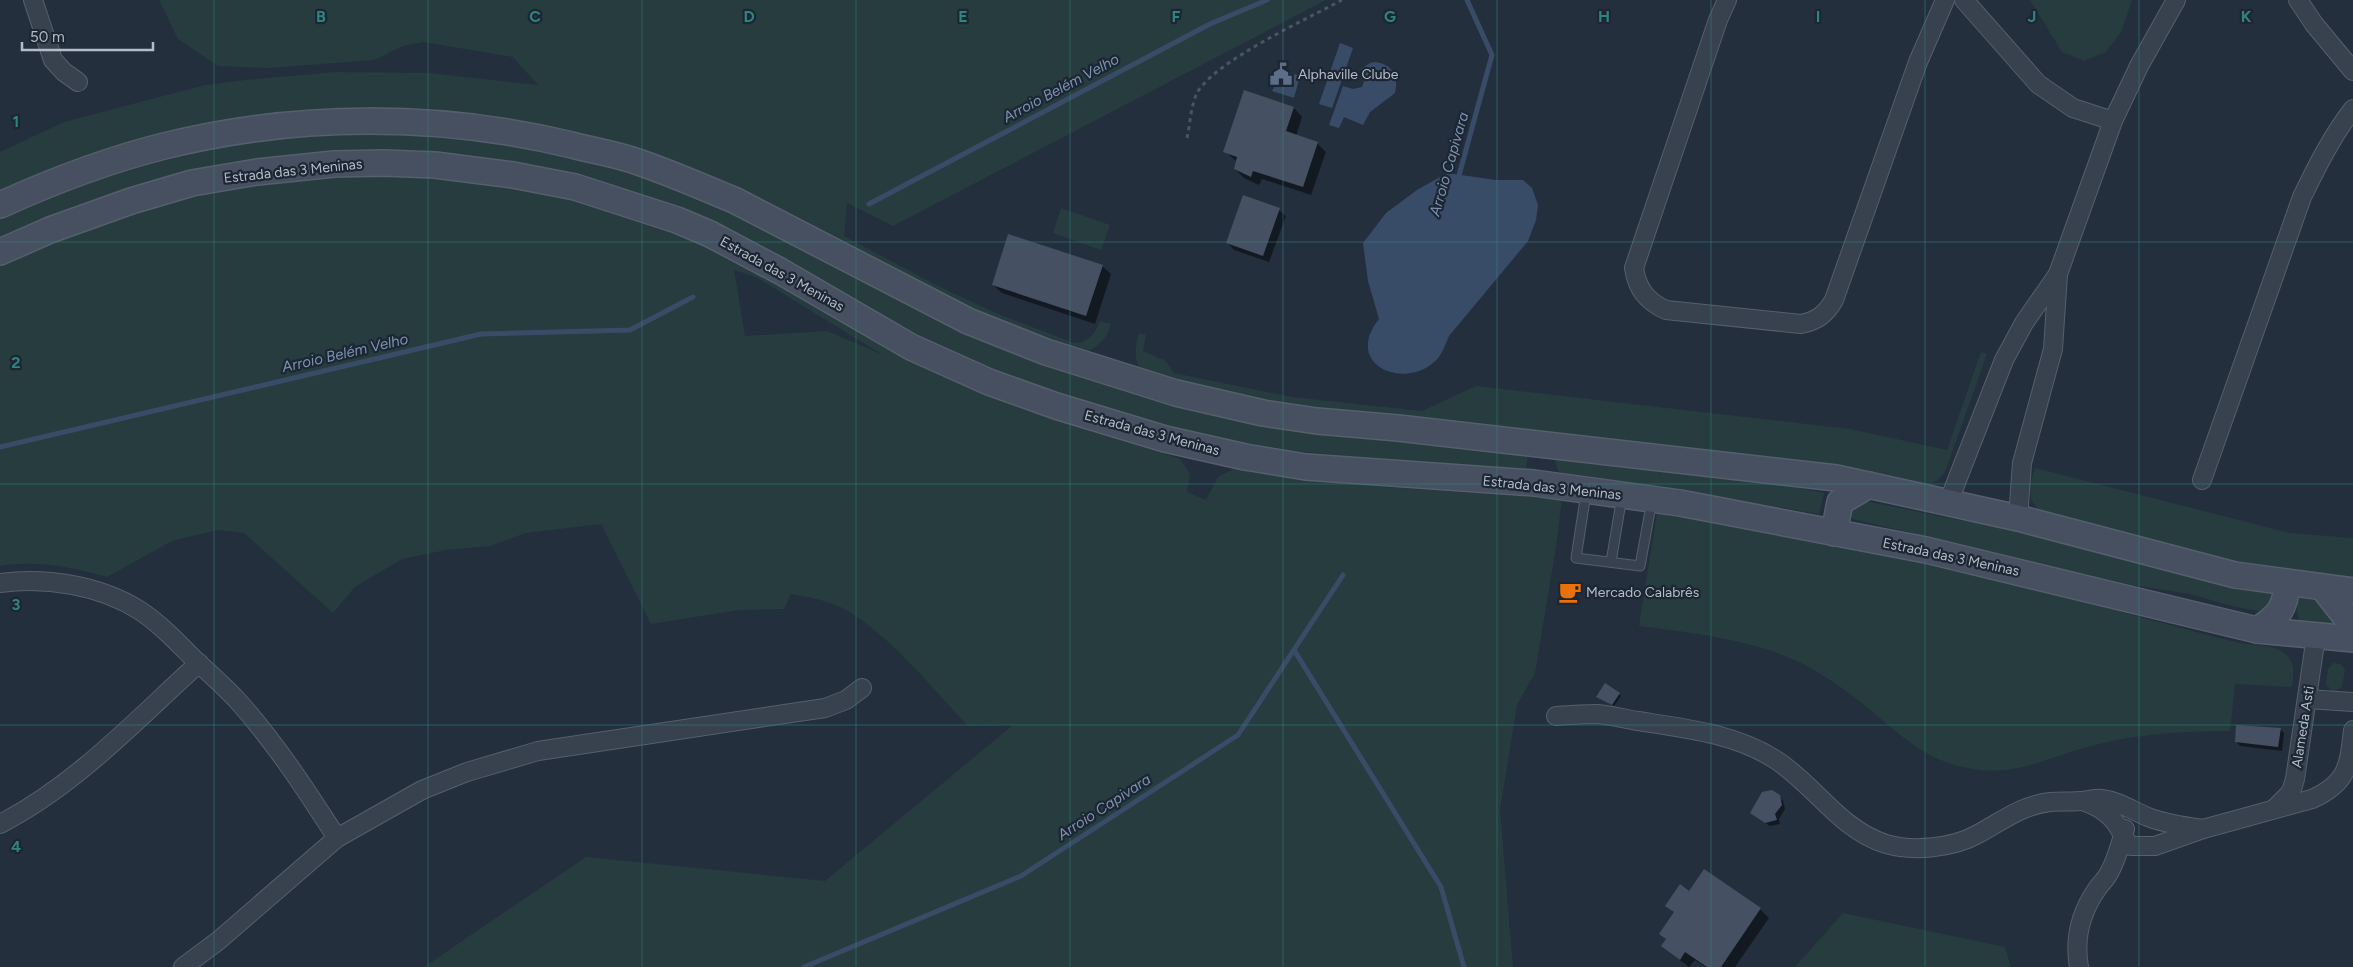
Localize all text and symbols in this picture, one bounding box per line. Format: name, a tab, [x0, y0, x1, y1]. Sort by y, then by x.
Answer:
text: B	[316, 7, 326, 26]
text: C	[529, 7, 541, 26]
text: D	[743, 7, 755, 26]
text: E	[958, 7, 968, 26]
text: F	[1172, 7, 1181, 26]
text: G	[1384, 7, 1396, 26]
text: H	[1598, 7, 1610, 26]
text: I	[1816, 7, 1820, 26]
text: J	[2028, 7, 2036, 26]
text: K	[2241, 7, 2252, 26]
scale bar	[22, 20, 154, 52]
text: 50 m	[30, 28, 65, 46]
water label: Arroio Belém Velho	[999, 50, 1122, 127]
public building icon: Alphaville Clube	[1268, 61, 1294, 87]
place label: Alphaville Clube	[1298, 66, 1399, 83]
water label: Arroio Capivara	[1425, 110, 1473, 219]
text: 1	[13, 112, 19, 131]
street label: Estrada das 3 Meninas	[223, 155, 363, 187]
street label: Estrada das 3 Meninas	[717, 233, 847, 315]
water label: Arroio Belém Velho	[279, 330, 410, 376]
text: 2	[11, 353, 21, 372]
street label: Estrada das 3 Meninas	[1083, 407, 1221, 459]
street label: Estrada das 3 Meninas	[1482, 472, 1622, 504]
street label: Estrada das 3 Meninas	[1881, 534, 2021, 580]
cafe icon: Mercado Calabrês	[1557, 579, 1583, 605]
place label: Mercado Calabrês	[1586, 584, 1699, 601]
text: 3	[12, 595, 21, 614]
street label: Alameda Asti	[2288, 685, 2318, 769]
water label: Arroio Capivara	[1053, 770, 1154, 844]
text: 4	[11, 837, 21, 856]

